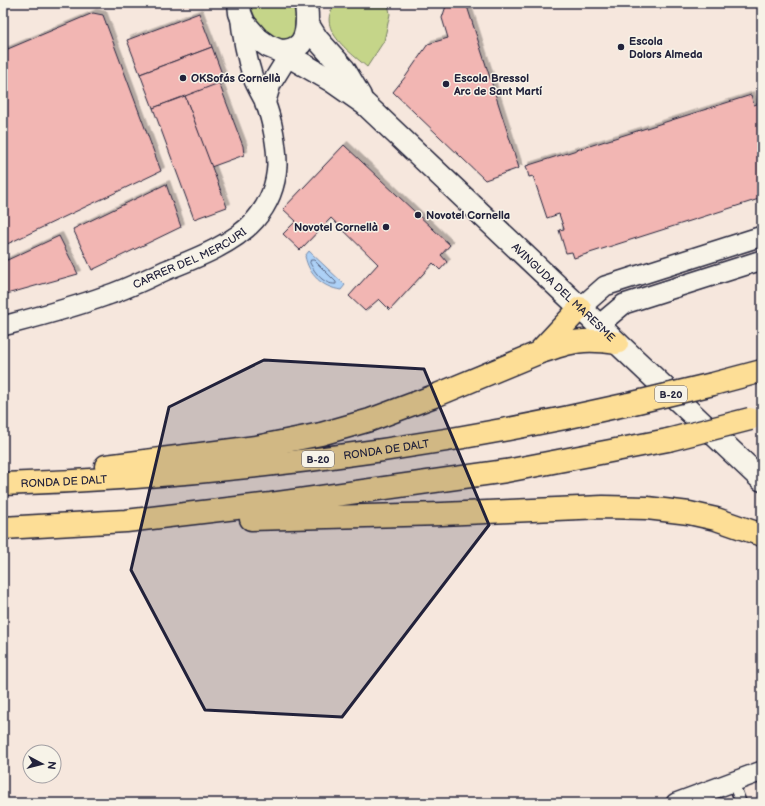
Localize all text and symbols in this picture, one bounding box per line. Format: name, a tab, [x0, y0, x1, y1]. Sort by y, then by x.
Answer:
place label: Escola Dolors Almeda	[629, 35, 703, 61]
marker: Escola Dolors Almeda	[616, 42, 626, 52]
place label: OKSofás Cornellà	[191, 72, 281, 85]
place label: Escola Bressol Arc de Sant Martí	[453, 72, 542, 98]
marker: OKSofás Cornellà	[178, 73, 188, 83]
marker: Escola Bressol Arc de Sant Martí	[441, 79, 451, 89]
place label: Novotel Cornella	[426, 209, 510, 222]
marker: Novotel Cornella	[413, 210, 423, 220]
place label: Novotel Cornellà	[294, 221, 378, 234]
marker: Novotel Cornellà	[381, 222, 391, 232]
street label: CARRER DEL MERCURI	[131, 225, 250, 291]
street label: AVINGUDA DEL MARESME	[509, 240, 618, 344]
road number: B-20	[655, 386, 687, 402]
street label: RONDA DE DALT	[343, 437, 431, 463]
road number: B-20	[302, 451, 334, 467]
street label: RONDA DE DALT	[20, 473, 108, 490]
north arrow	[22, 744, 62, 784]
text: N	[44, 760, 58, 770]

